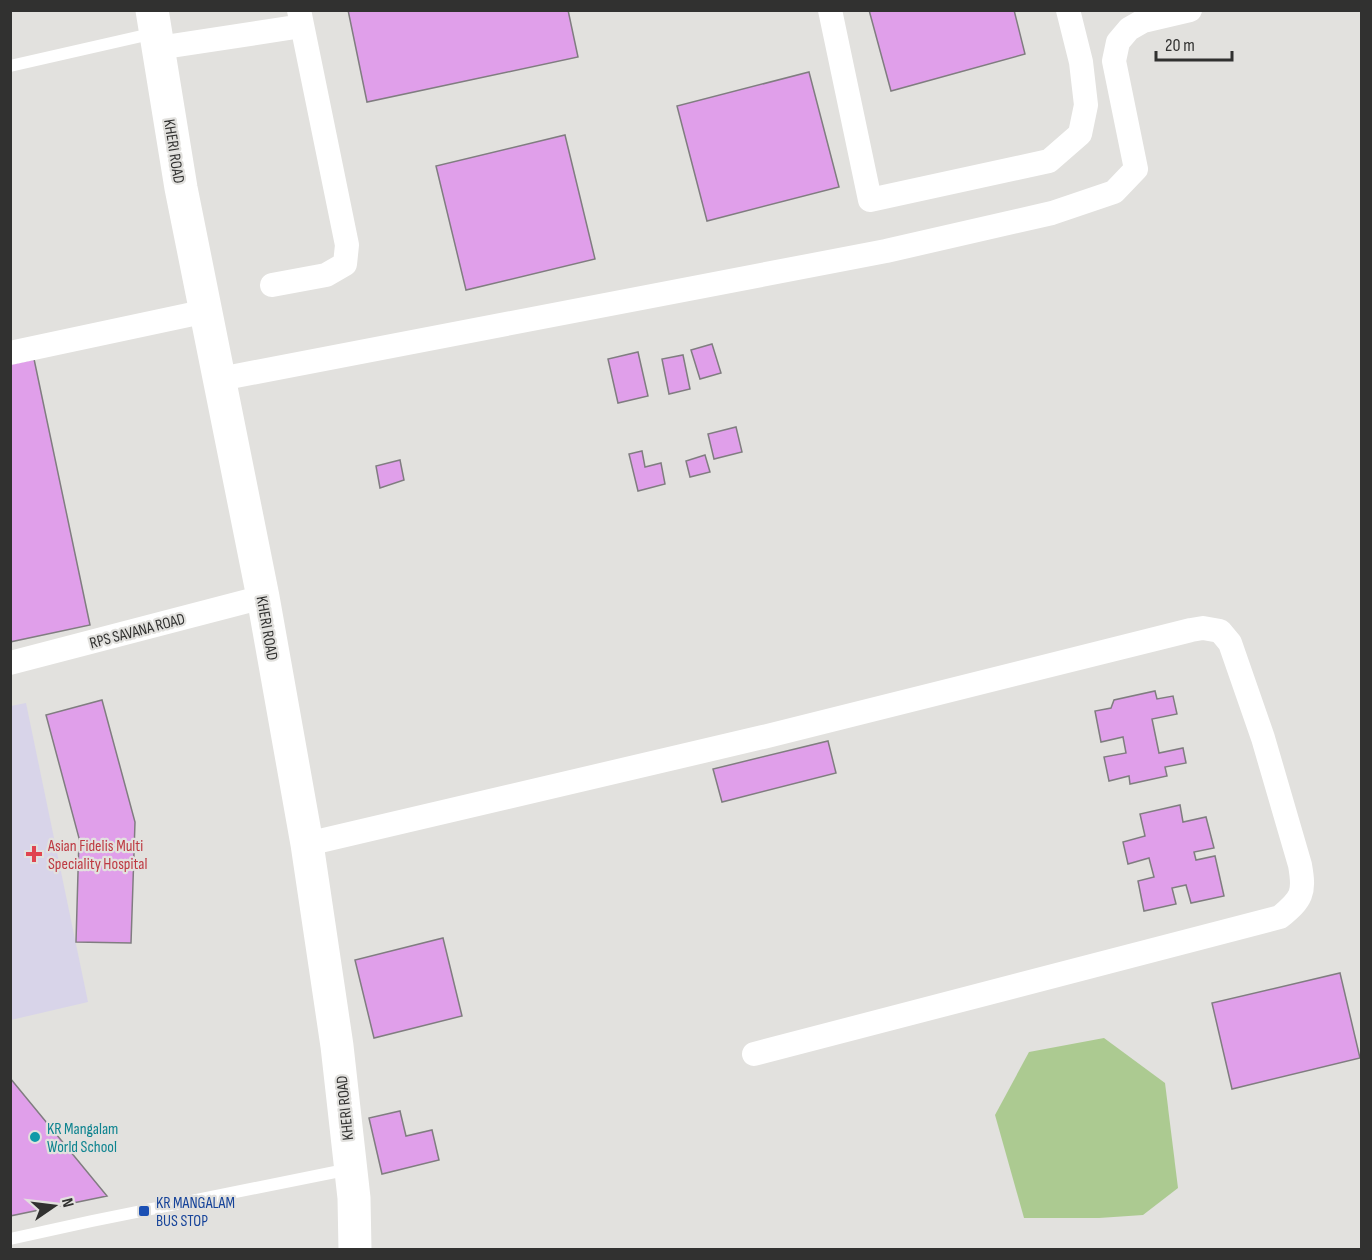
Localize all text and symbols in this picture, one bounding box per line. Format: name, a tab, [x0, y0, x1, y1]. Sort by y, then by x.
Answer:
scale bar	[1156, 24, 1232, 62]
text: 20 m	[1165, 35, 1195, 56]
street label: KHERI ROAD	[159, 118, 188, 185]
street label: KHERI ROAD	[252, 595, 282, 662]
street label: RPS SAVANA ROAD	[88, 610, 187, 653]
place label: Asian Fidelis Multi Speciality Hospital	[47, 837, 147, 874]
marker: Asian Fidelis Multi Speciality Hospital	[25, 845, 43, 863]
street label: KHERI ROAD	[333, 1074, 358, 1141]
place label: KR Mangalam World School	[47, 1120, 118, 1157]
marker: KR Mangalam World School	[28, 1130, 42, 1144]
north arrow	[24, 1176, 84, 1236]
place label: KR MANGALAM BUS STOP	[156, 1194, 235, 1231]
text: N	[57, 1196, 77, 1209]
marker: KR MANGALAM BUS STOP	[137, 1204, 151, 1218]

